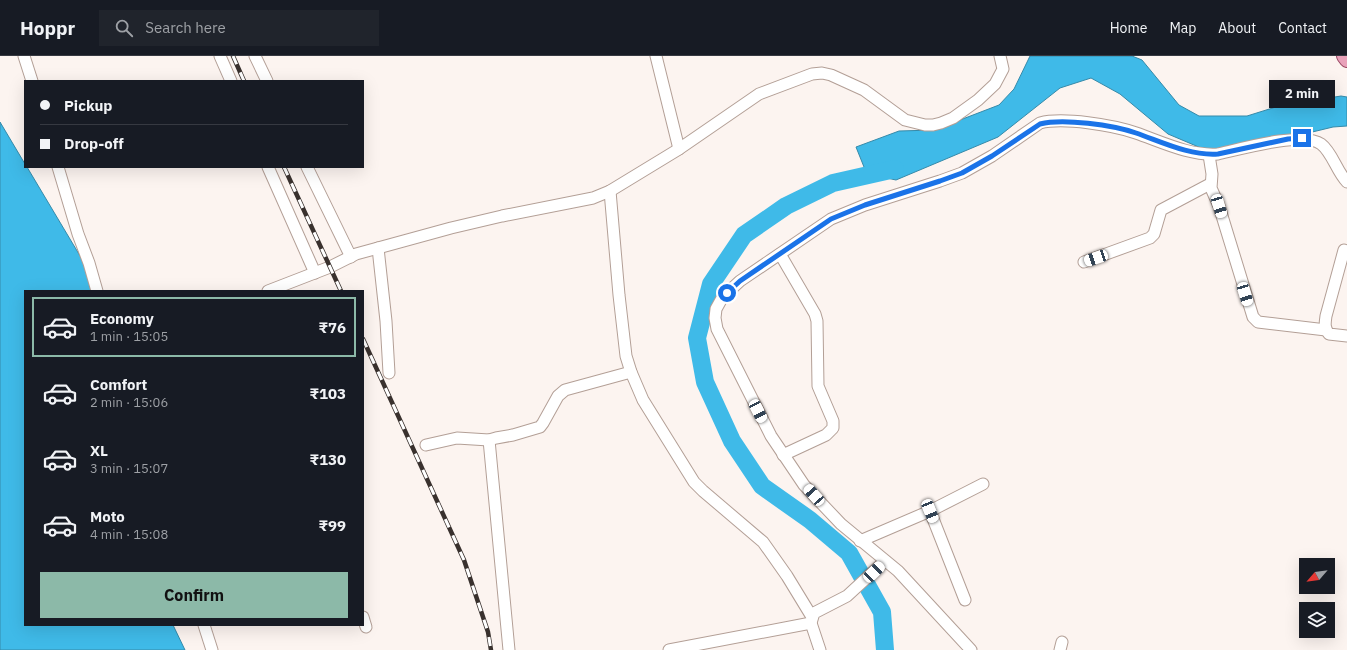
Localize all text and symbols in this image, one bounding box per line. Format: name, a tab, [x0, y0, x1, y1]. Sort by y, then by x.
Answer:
search box	[99, 10, 379, 46]
text: Hoppr	[20, 16, 75, 40]
icon: search	[113, 17, 135, 39]
text: Search here	[145, 18, 226, 37]
text: Home	[1110, 19, 1147, 37]
text: Map	[1169, 19, 1196, 37]
text: About	[1218, 19, 1256, 37]
text: Contact	[1278, 19, 1327, 37]
callout: 2 min	[1269, 80, 1335, 108]
text: 2 min	[1285, 85, 1319, 102]
text: Pickup	[64, 96, 112, 115]
route end	[1293, 129, 1311, 147]
text: Drop-off	[64, 134, 124, 153]
car	[1210, 193, 1228, 219]
car	[1083, 248, 1109, 268]
car	[1236, 281, 1254, 307]
route start	[718, 284, 736, 302]
icon: car	[42, 309, 78, 345]
text: Economy	[90, 309, 154, 328]
text: ₹76	[319, 318, 346, 337]
text: 1 min · 15:05	[90, 328, 168, 345]
icon: car	[42, 375, 78, 411]
text: Comfort	[90, 375, 147, 394]
text: ₹103	[310, 384, 346, 403]
text: 2 min · 15:06	[90, 394, 168, 411]
car	[747, 398, 769, 424]
icon: car	[42, 441, 78, 477]
text: XL	[90, 441, 108, 460]
text: ₹130	[310, 450, 346, 469]
text: 3 min · 15:07	[90, 460, 168, 477]
car	[802, 482, 826, 508]
car	[920, 498, 940, 524]
icon: car	[42, 507, 78, 543]
text: Moto	[90, 507, 125, 526]
text: ₹99	[319, 516, 346, 535]
text: 4 min · 15:08	[90, 526, 168, 543]
north arrow	[1299, 558, 1335, 594]
map controls	[1299, 558, 1335, 638]
car	[861, 559, 887, 585]
button: Confirm	[40, 572, 348, 618]
button: layers	[1299, 602, 1335, 638]

